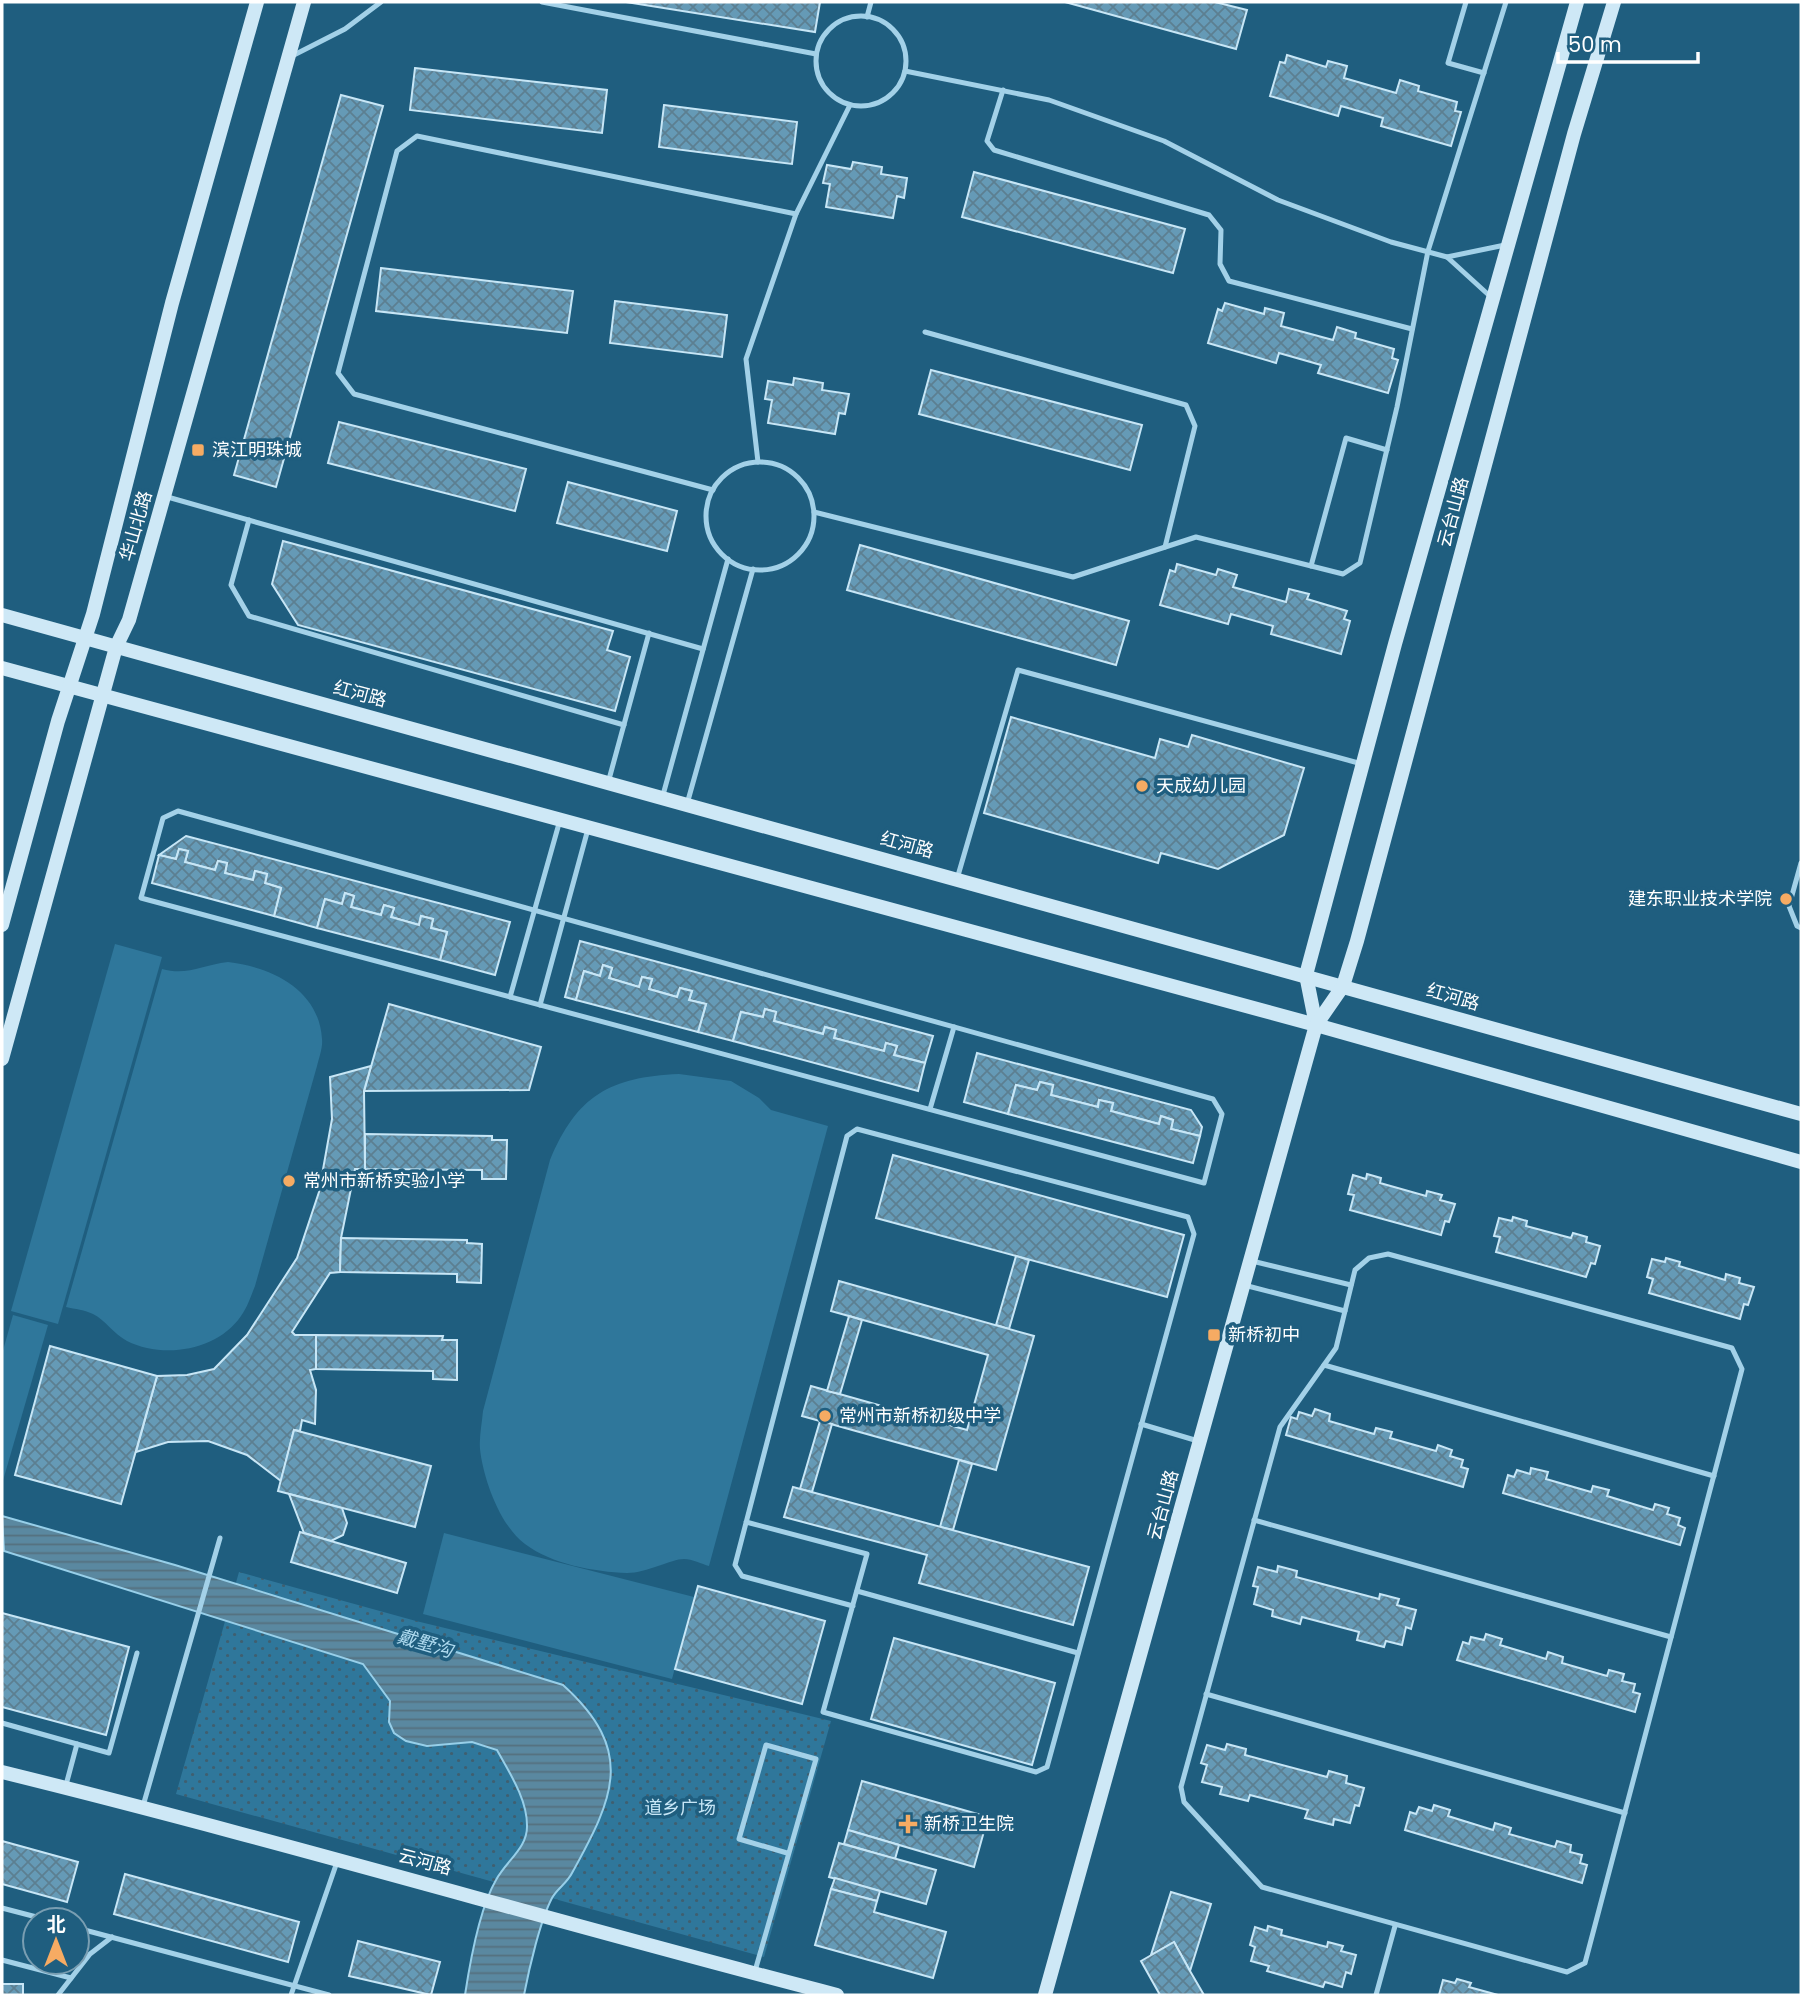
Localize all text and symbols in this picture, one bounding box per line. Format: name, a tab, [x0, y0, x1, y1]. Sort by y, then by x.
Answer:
scale bar	[1558, 21, 1698, 65]
text: 50 m	[1568, 30, 1622, 59]
place label: 滨江明珠城	[212, 437, 302, 462]
marker: 滨江明珠城	[190, 442, 206, 458]
street label: 云台山路	[1431, 474, 1474, 550]
street label: 华山北路	[114, 488, 157, 564]
street label: 红河路	[331, 674, 389, 713]
place label: 天成幼儿园	[1156, 773, 1246, 798]
marker: 天成幼儿园	[1134, 778, 1150, 794]
street label: 红河路	[878, 825, 936, 864]
place label: 建东职业技术学院	[1628, 886, 1772, 911]
marker: 建东职业技术学院	[1778, 891, 1794, 907]
street label: 红河路	[1424, 977, 1483, 1016]
place label: 常州市新桥实验小学	[303, 1168, 465, 1193]
marker: 常州市新桥实验小学	[281, 1173, 297, 1189]
place label: 新桥初中	[1228, 1322, 1300, 1347]
marker: 新桥初中	[1206, 1327, 1222, 1343]
place label: 常州市新桥初级中学	[839, 1403, 1001, 1428]
marker: 常州市新桥初级中学	[817, 1408, 833, 1424]
street label: 云台山路	[1141, 1467, 1184, 1543]
water label: 戴墅沟	[394, 1623, 458, 1665]
park label: 道乡广场	[644, 1795, 716, 1820]
place label: 新桥卫生院	[924, 1811, 1014, 1836]
marker: 新桥卫生院	[898, 1814, 918, 1834]
street label: 云河路	[396, 1842, 454, 1881]
north arrow	[21, 1906, 91, 1976]
text: 北	[46, 1911, 66, 1938]

